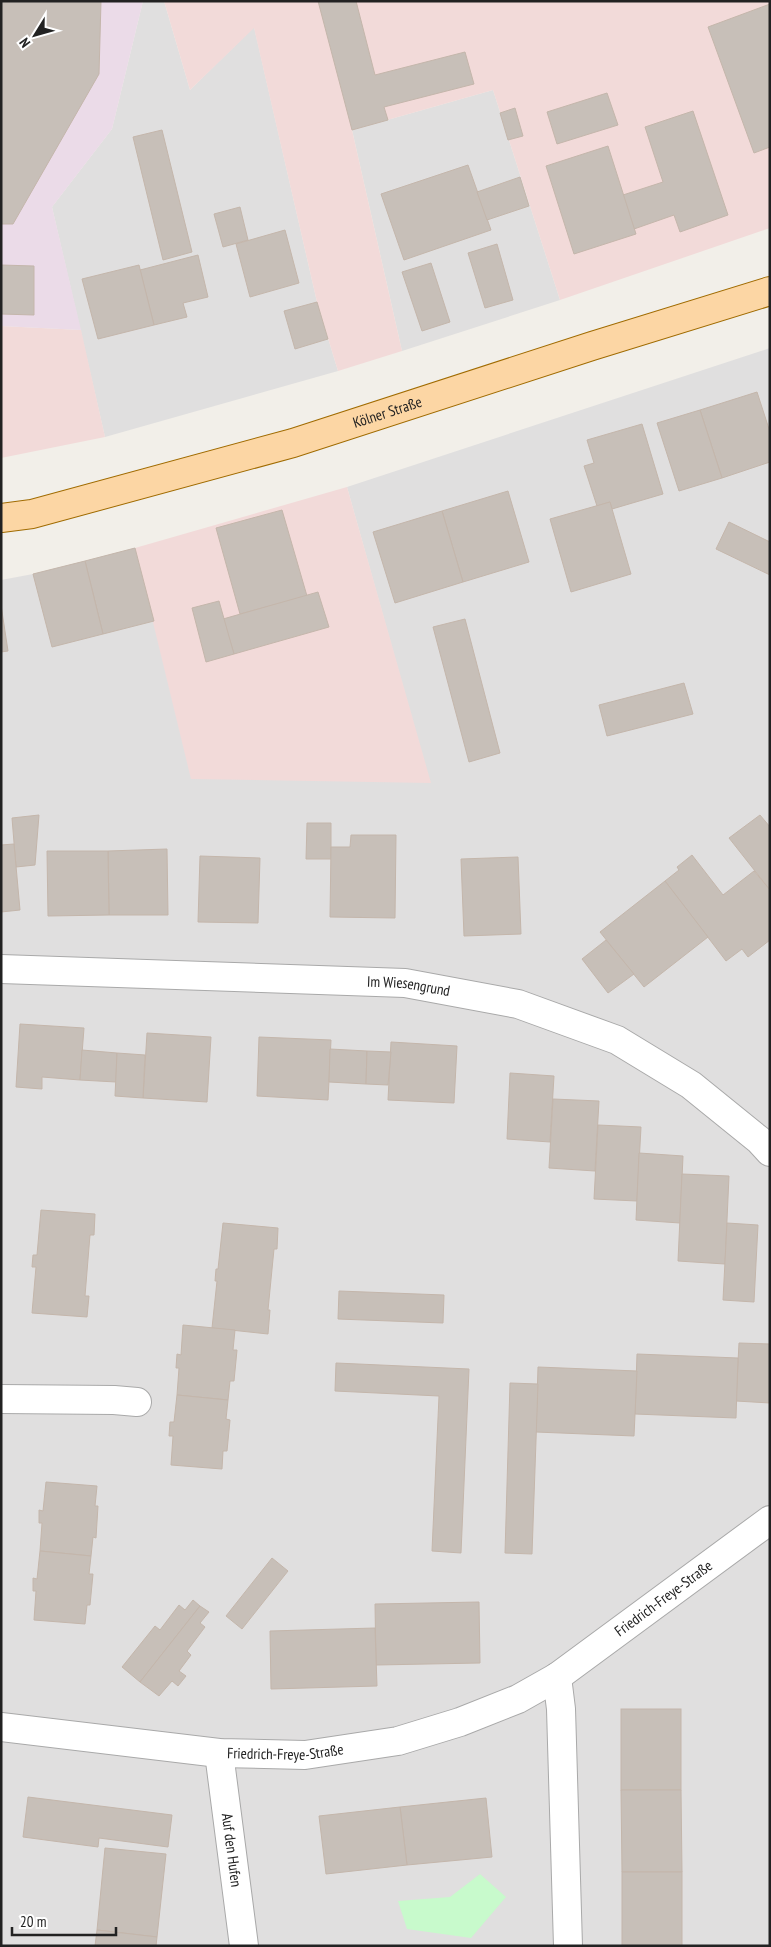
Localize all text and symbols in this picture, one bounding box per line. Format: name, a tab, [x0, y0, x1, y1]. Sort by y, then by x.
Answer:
north arrow	[10, 10, 60, 60]
text: N	[15, 34, 34, 51]
street label: Kölner Straße	[350, 392, 424, 432]
street label: Im Wiesengrund	[367, 972, 452, 1000]
street label: Friedrich-Freye-Straße	[611, 1556, 716, 1640]
street label: Friedrich-Freye-Straße	[227, 1739, 345, 1764]
street label: Auf den Hufen	[218, 1812, 246, 1888]
scale bar	[12, 1904, 116, 1936]
text: 20 m	[20, 1912, 46, 1931]

